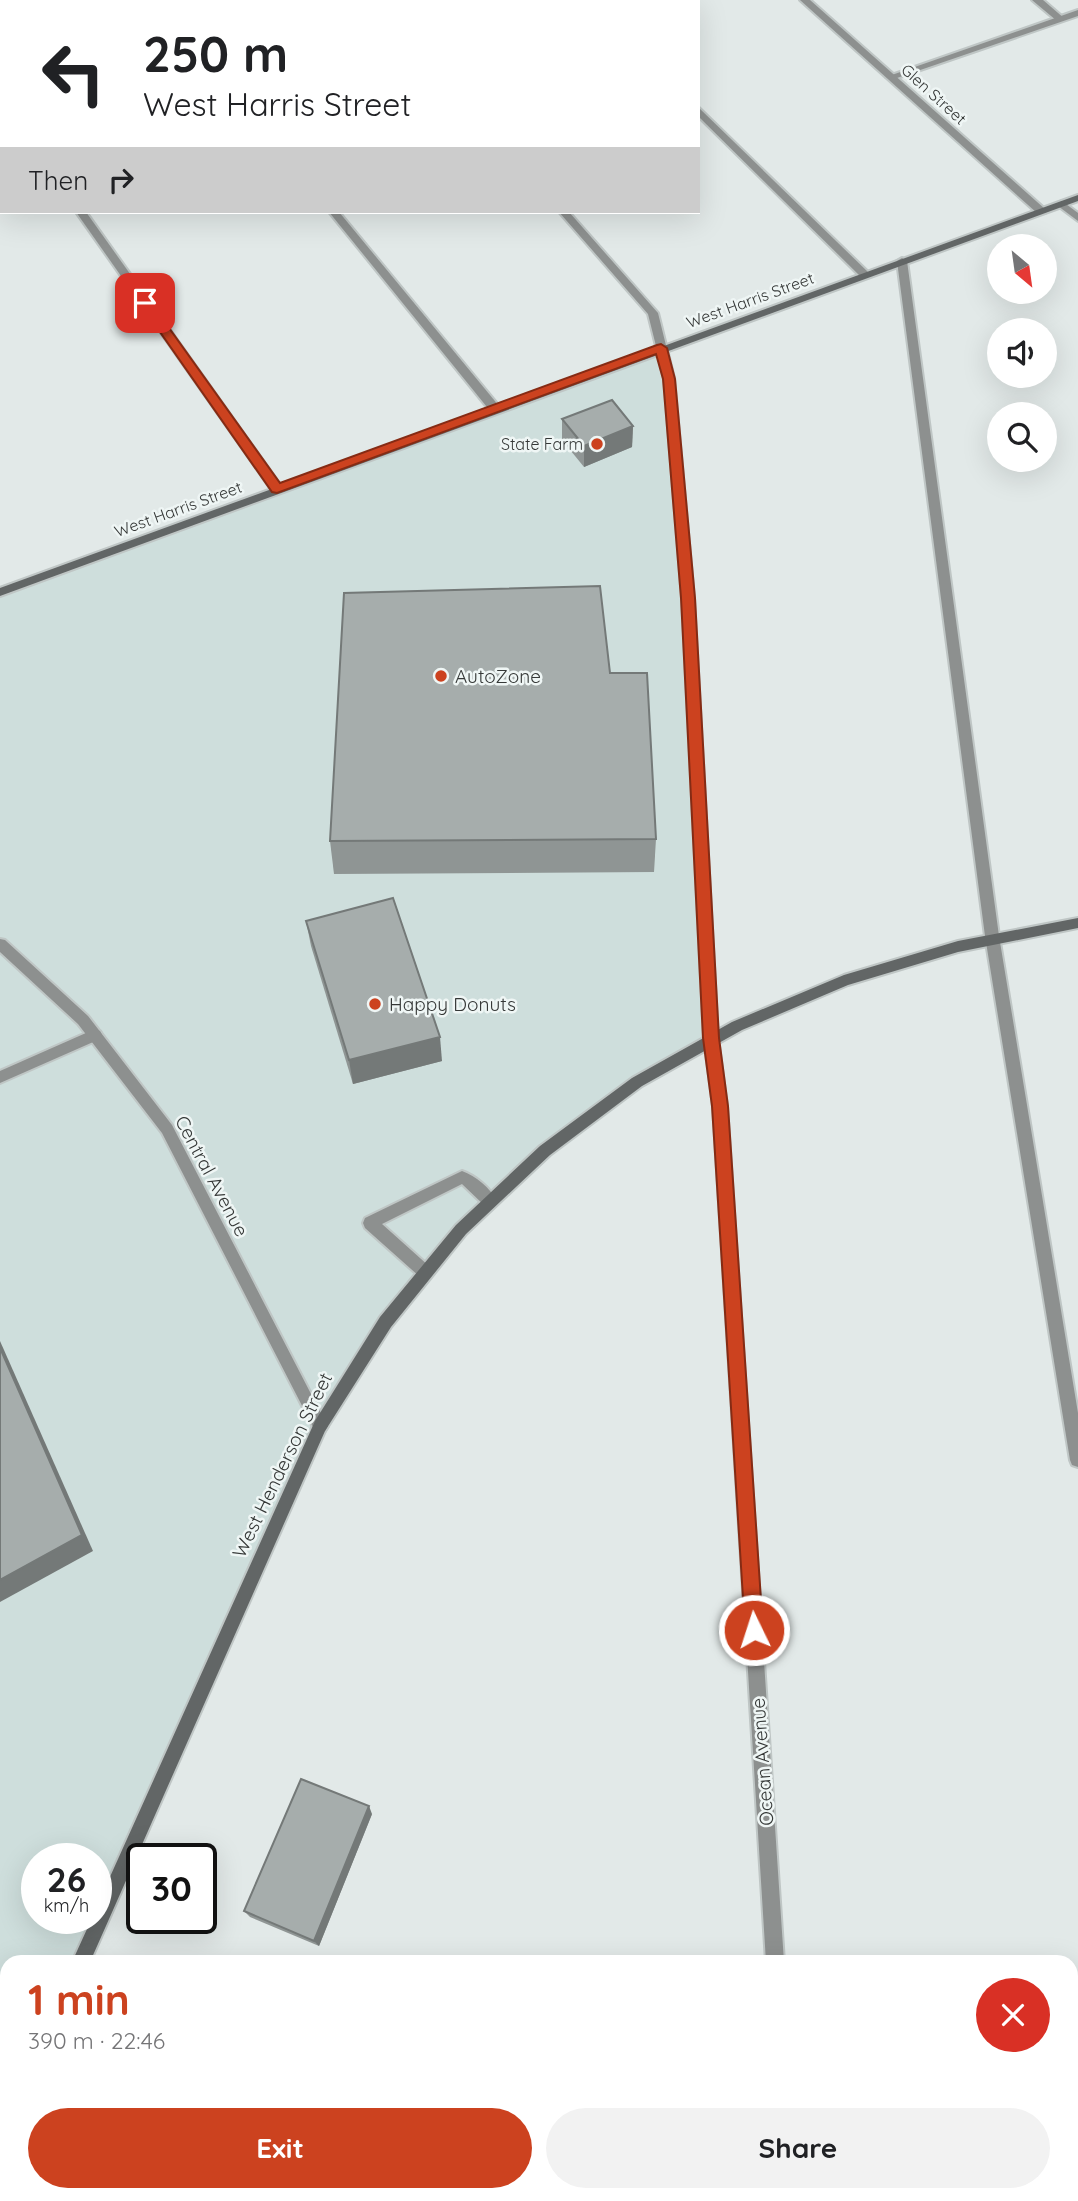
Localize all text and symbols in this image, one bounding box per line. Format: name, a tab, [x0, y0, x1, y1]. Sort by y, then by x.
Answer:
text: 250 m	[143, 23, 288, 84]
icon: left	[28, 28, 119, 119]
street label: Glen Street	[897, 59, 971, 129]
text: West Harris Street	[143, 84, 411, 124]
icon: right	[102, 161, 140, 199]
text: Then	[28, 164, 88, 197]
north arrow	[987, 234, 1057, 304]
map controls	[987, 234, 1057, 472]
street label: West Harris Street	[684, 268, 816, 332]
pin	[115, 273, 175, 333]
icon: arrive	[126, 284, 164, 322]
button: sound	[987, 318, 1057, 388]
button: search	[987, 402, 1057, 472]
place label: State Farm	[501, 434, 583, 454]
marker: State Farm	[589, 436, 605, 452]
street label: West Harris Street	[112, 477, 244, 541]
place label: AutoZone	[455, 664, 541, 688]
marker: AutoZone	[433, 668, 449, 684]
place label: Happy Donuts	[389, 992, 516, 1016]
marker: Happy Donuts	[367, 996, 383, 1012]
street label: Central Avenue	[170, 1111, 254, 1241]
street label: West Henderson Street	[227, 1369, 337, 1561]
position arrow	[717, 1593, 791, 1667]
street label: Ocean Avenue	[746, 1697, 778, 1827]
speed limit sign: 30	[126, 1843, 217, 1934]
text: 26	[47, 1857, 86, 1901]
text: km/h	[44, 1894, 89, 1917]
text: 1 min	[28, 1973, 130, 2026]
button: close	[976, 1978, 1050, 2052]
text: 390 m · 22:46	[28, 2026, 165, 2055]
button: Exit	[28, 2108, 532, 2188]
button: Share	[546, 2108, 1050, 2188]

